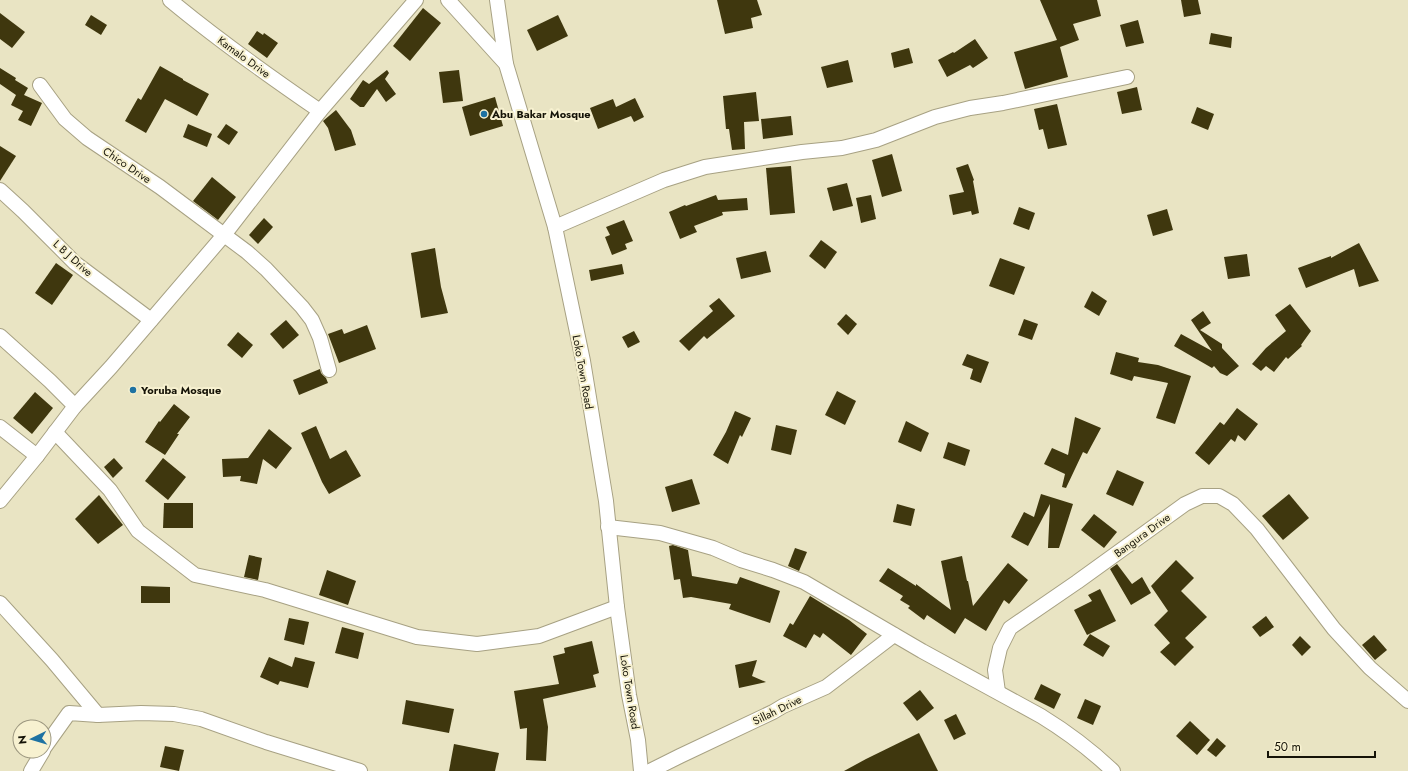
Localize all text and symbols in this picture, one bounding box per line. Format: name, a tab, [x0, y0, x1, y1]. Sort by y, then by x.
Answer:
street label: Kamalo Drive	[214, 32, 274, 82]
place label: Abu Bakar Mosque	[491, 106, 591, 122]
marker: Abu Bakar Mosque	[479, 109, 489, 119]
street label: Chico Drive	[100, 143, 155, 187]
street label: L B J Drive	[50, 236, 96, 280]
street label: Loko Town Road	[569, 334, 597, 410]
place label: Yoruba Mosque	[140, 382, 221, 398]
marker: Yoruba Mosque	[128, 385, 138, 395]
street label: Bangura Drive	[1111, 509, 1174, 561]
street label: Loko Town Road	[616, 654, 644, 730]
street label: Sillah Drive	[750, 691, 805, 729]
north arrow	[12, 719, 52, 759]
scale bar	[1268, 733, 1375, 759]
text: N	[14, 735, 30, 745]
text: 50 m	[1274, 738, 1301, 756]

